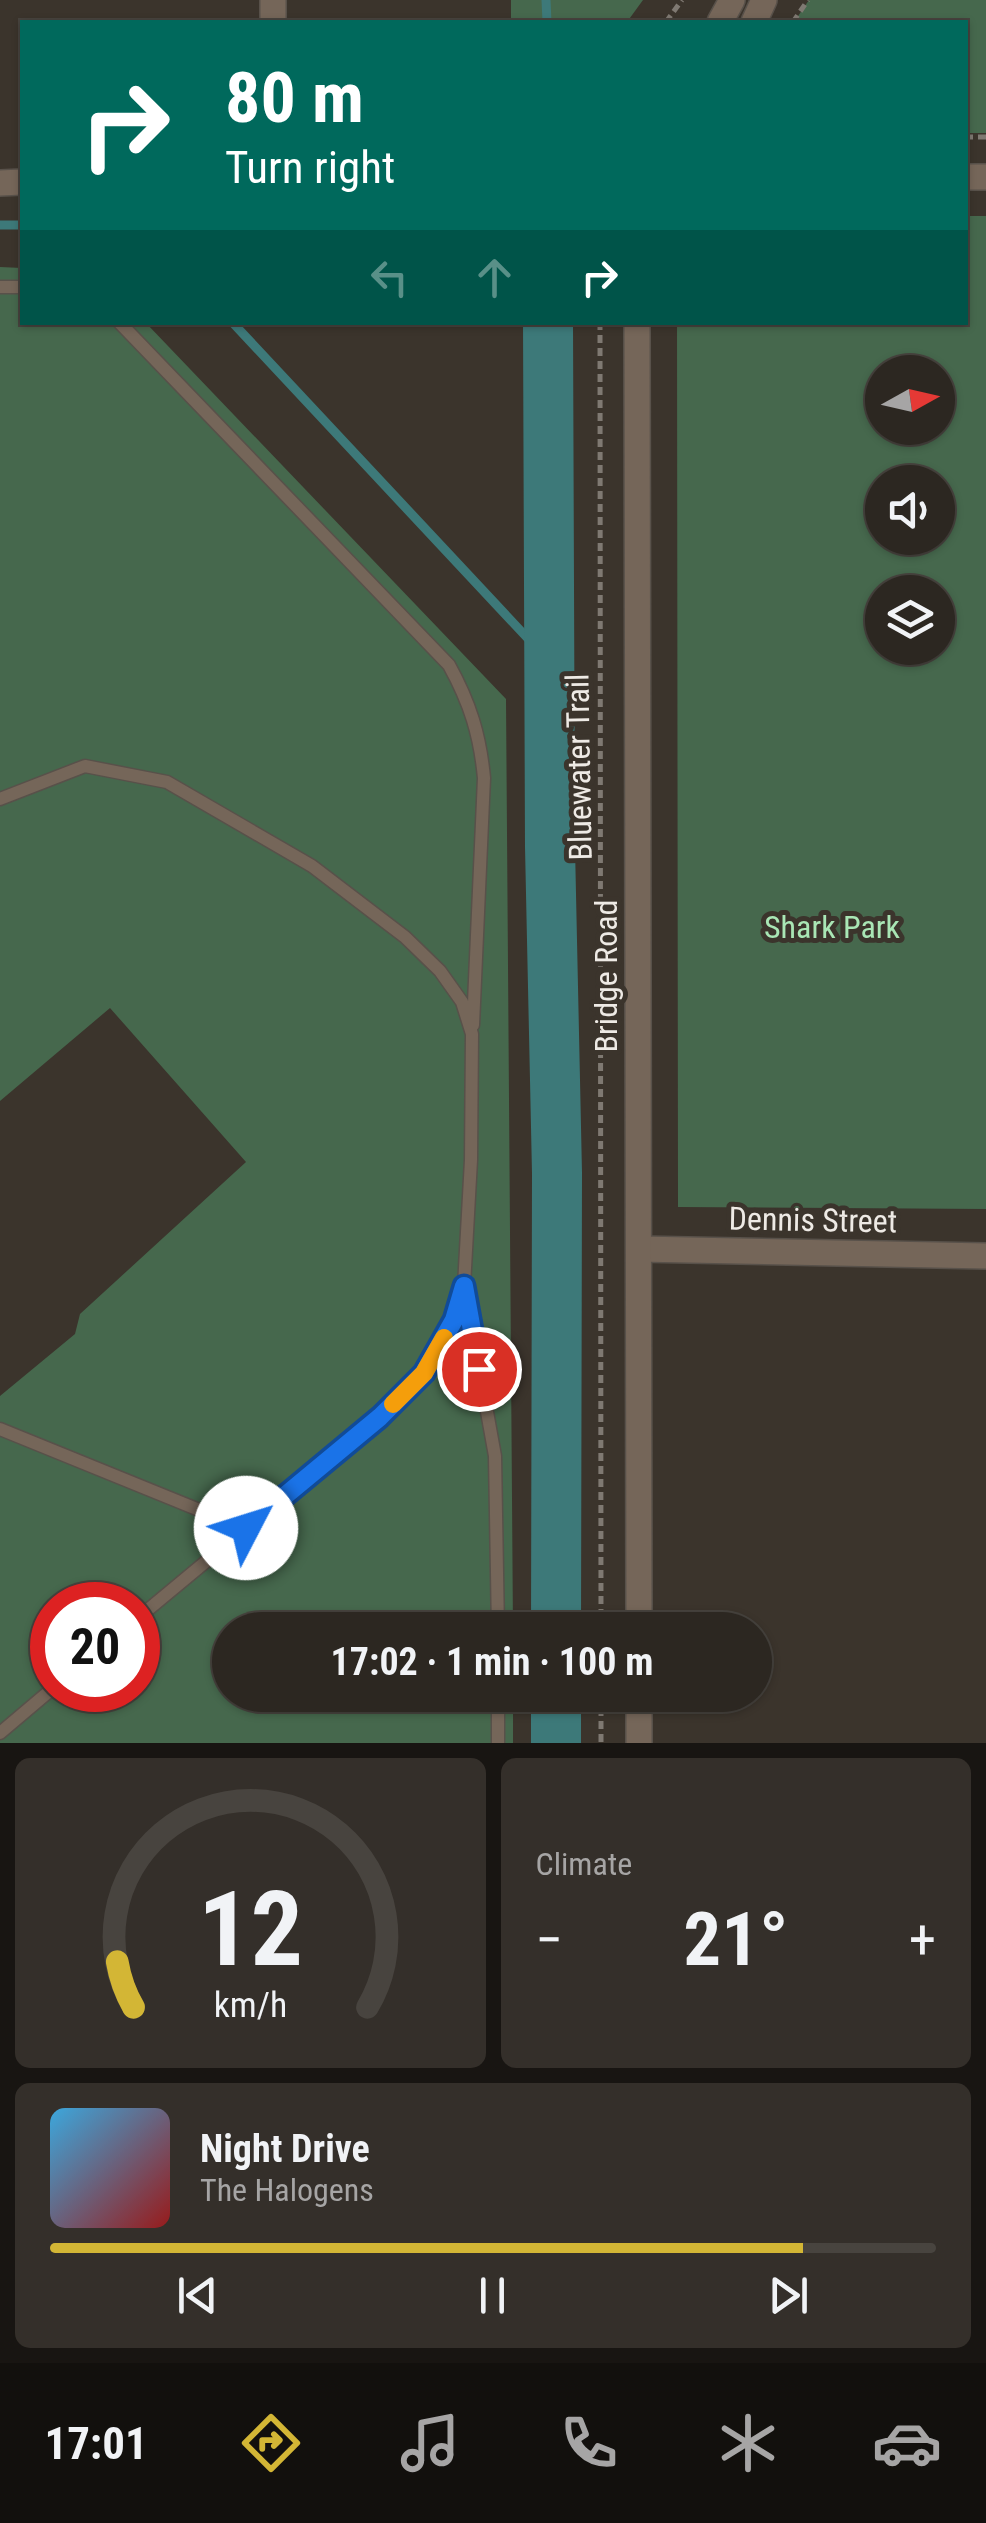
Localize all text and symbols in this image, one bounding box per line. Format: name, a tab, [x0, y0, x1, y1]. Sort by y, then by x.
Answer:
text: 80 m	[225, 57, 364, 139]
icon: right	[60, 60, 190, 190]
text: Turn right	[225, 141, 395, 194]
icon: left	[362, 250, 417, 305]
icon: ahead	[467, 250, 522, 305]
icon: right	[572, 250, 627, 305]
north arrow	[865, 355, 955, 445]
map controls	[865, 355, 955, 665]
button: sound	[865, 465, 955, 555]
button: layers	[865, 575, 955, 665]
street label: Bluewater Trail	[558, 673, 600, 861]
street label: Bridge Road	[587, 900, 625, 1052]
park label: Shark Park	[764, 908, 901, 946]
street label: Dennis Street	[728, 1200, 898, 1240]
pin	[437, 1327, 522, 1412]
icon: arrive	[452, 1342, 507, 1397]
position arrow	[194, 1476, 298, 1580]
speed limit sign: 20	[30, 1582, 160, 1712]
text: 17:02 · 1 min · 100 m	[331, 1640, 653, 1684]
text: Climate	[536, 1845, 632, 1883]
text: 12	[198, 1869, 303, 1990]
text: 21°	[683, 1895, 788, 1983]
text: −	[536, 1908, 563, 1972]
text: +	[909, 1908, 936, 1972]
text: km/h	[213, 1984, 287, 2026]
text: Night Drive	[200, 2127, 370, 2171]
text: The Halogens	[200, 2171, 374, 2209]
icon: previous	[170, 2268, 225, 2323]
icon: pause	[465, 2268, 520, 2323]
icon: next	[761, 2268, 816, 2323]
icon: directions	[236, 2408, 306, 2478]
icon: music	[395, 2408, 465, 2478]
icon: phone	[554, 2408, 624, 2478]
icon: climate	[713, 2408, 783, 2478]
icon: car	[872, 2408, 942, 2478]
text: 17:01	[44, 2417, 148, 2470]

